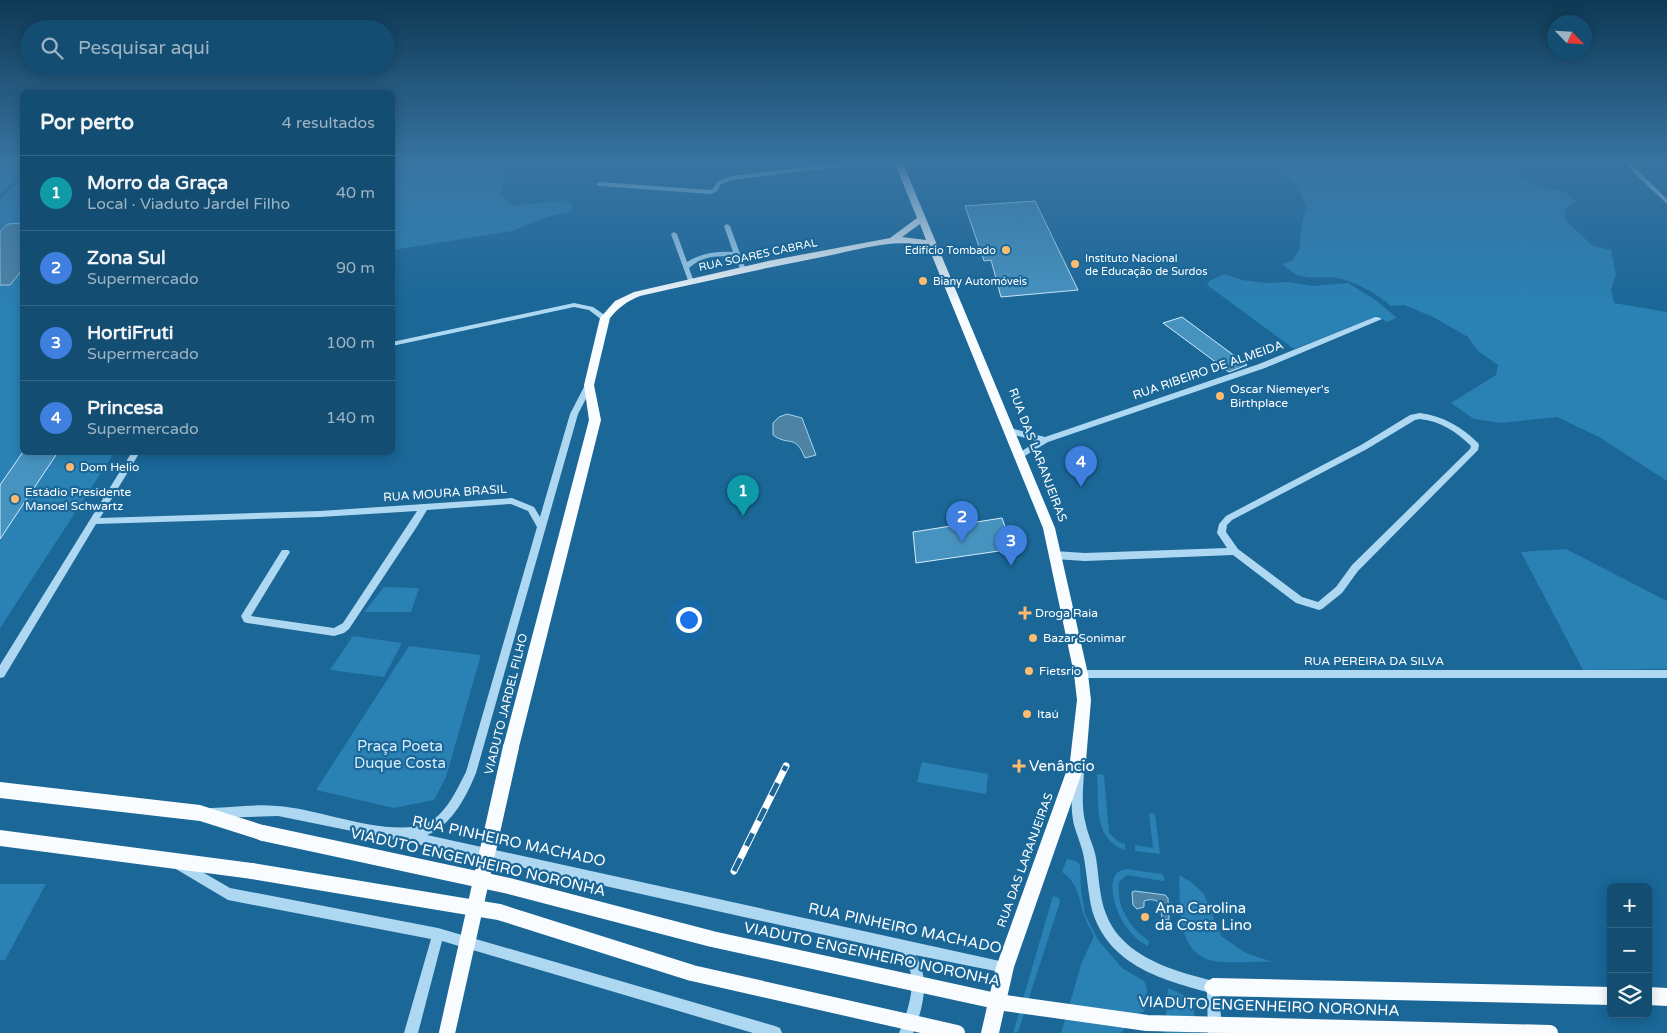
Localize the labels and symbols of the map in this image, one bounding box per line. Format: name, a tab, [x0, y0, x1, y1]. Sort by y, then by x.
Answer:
north arrow	[1547, 15, 1592, 60]
street label: RUA SOARES CABRAL	[697, 236, 819, 274]
place label: Edifício Tombado	[905, 244, 996, 257]
marker: Edifício Tombado	[1000, 244, 1012, 256]
place label: Instituto Nacional de Educação de Surdos	[1085, 252, 1208, 278]
marker: Instituto Nacional de Educação de Surdos	[1069, 258, 1081, 270]
marker: Biany Automóveis	[917, 275, 929, 287]
place label: Biany Automóveis	[933, 275, 1027, 288]
street label: RUA RIBEIRO DE ALMEIDA	[1131, 338, 1285, 402]
place label: Oscar Niemeyer's Birthplace	[1230, 382, 1330, 410]
street label: RUA DAS LARANJEIRAS	[1006, 386, 1070, 524]
marker: Oscar Niemeyer's Birthplace	[1214, 390, 1226, 402]
pin: 4	[1065, 446, 1097, 487]
place label: Dom Helio	[80, 460, 139, 474]
marker: Dom Helio	[64, 461, 76, 473]
pin: 1	[727, 475, 759, 516]
street label: RUA MOURA BRASIL	[383, 482, 507, 504]
place label: Estádio Presidente Manoel Schwartz	[25, 485, 132, 513]
marker: Estádio Presidente Manoel Schwartz	[9, 493, 21, 505]
pin: 2	[946, 501, 978, 542]
pin: 3	[995, 525, 1027, 566]
place label: Droga Raia	[1035, 606, 1098, 620]
your location	[676, 607, 702, 633]
marker: Droga Raia	[1019, 607, 1031, 619]
place label: Bazar Sonimar	[1043, 631, 1126, 645]
street label: VIADUTO JARDEL FILHO	[482, 632, 530, 776]
marker: Bazar Sonimar	[1027, 632, 1039, 644]
street label: RUA PEREIRA DA SILVA	[1304, 654, 1444, 668]
place label: Fietsrio	[1039, 664, 1081, 678]
marker: Fietsrio	[1023, 665, 1035, 677]
place label: Itaú	[1037, 707, 1059, 721]
marker: Itaú	[1021, 708, 1033, 720]
park label: Praça Poeta Duque Costa	[354, 737, 446, 772]
place label: Venâncio	[1029, 757, 1095, 775]
marker: Venâncio	[1013, 760, 1025, 772]
street label: RUA DAS LARANJEIRAS	[994, 791, 1056, 929]
street label: RUA PINHEIRO MACHADO	[411, 812, 607, 870]
street label: VIADUTO ENGENHEIRO NORONHA	[349, 824, 607, 900]
street label: RUA PINHEIRO MACHADO	[807, 899, 1003, 957]
place label: Ana Carolina da Costa Lino	[1155, 899, 1252, 934]
marker: Ana Carolina da Costa Lino	[1139, 911, 1151, 923]
street label: VIADUTO ENGENHEIRO NORONHA	[742, 918, 1002, 990]
street label: VIADUTO ENGENHEIRO NORONHA	[1138, 992, 1400, 1020]

